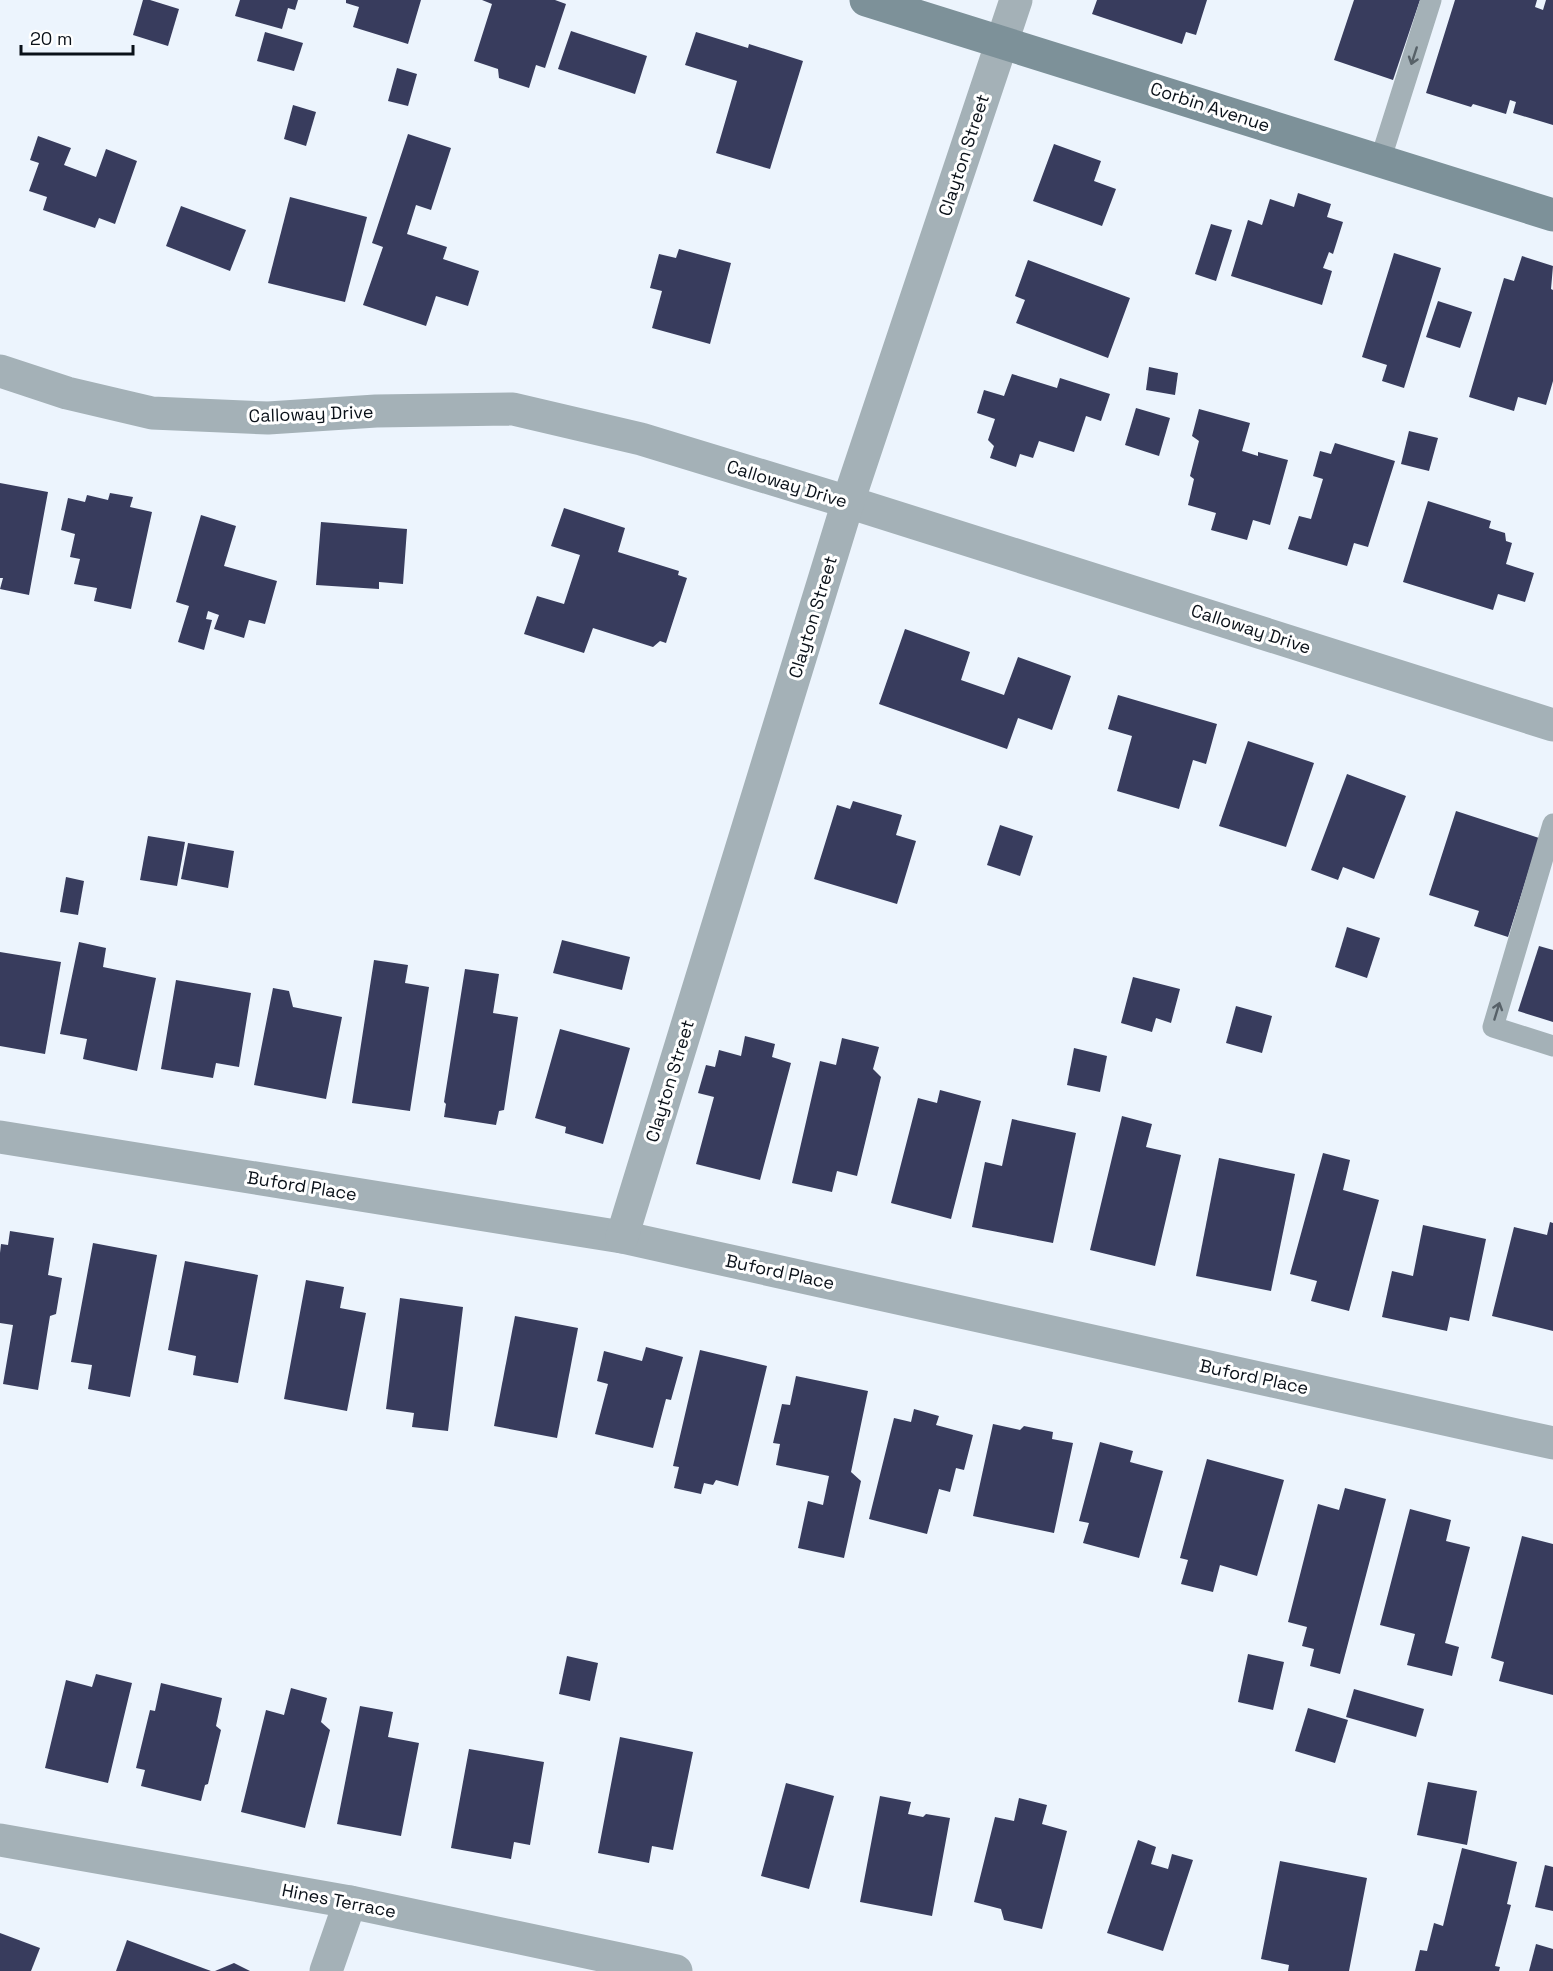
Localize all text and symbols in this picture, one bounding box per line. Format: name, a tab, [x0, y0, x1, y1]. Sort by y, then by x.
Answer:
scale bar	[21, 18, 134, 56]
text: 20 m	[30, 27, 73, 50]
one-way arrow	[1407, 46, 1418, 65]
street label: Corbin Avenue	[1147, 76, 1273, 137]
street label: Clayton Street	[933, 91, 994, 219]
street label: Calloway Drive	[248, 400, 374, 427]
street label: Calloway Drive	[724, 454, 850, 513]
street label: Clayton Street	[783, 553, 842, 681]
street label: Calloway Drive	[1188, 598, 1314, 659]
one-way arrow	[1492, 1002, 1503, 1021]
street label: Clayton Street	[640, 1017, 699, 1145]
street label: Buford Place	[245, 1165, 359, 1206]
street label: Buford Place	[723, 1249, 837, 1294]
street label: Buford Place	[1197, 1354, 1311, 1399]
street label: Hines Terrace	[280, 1878, 398, 1923]

